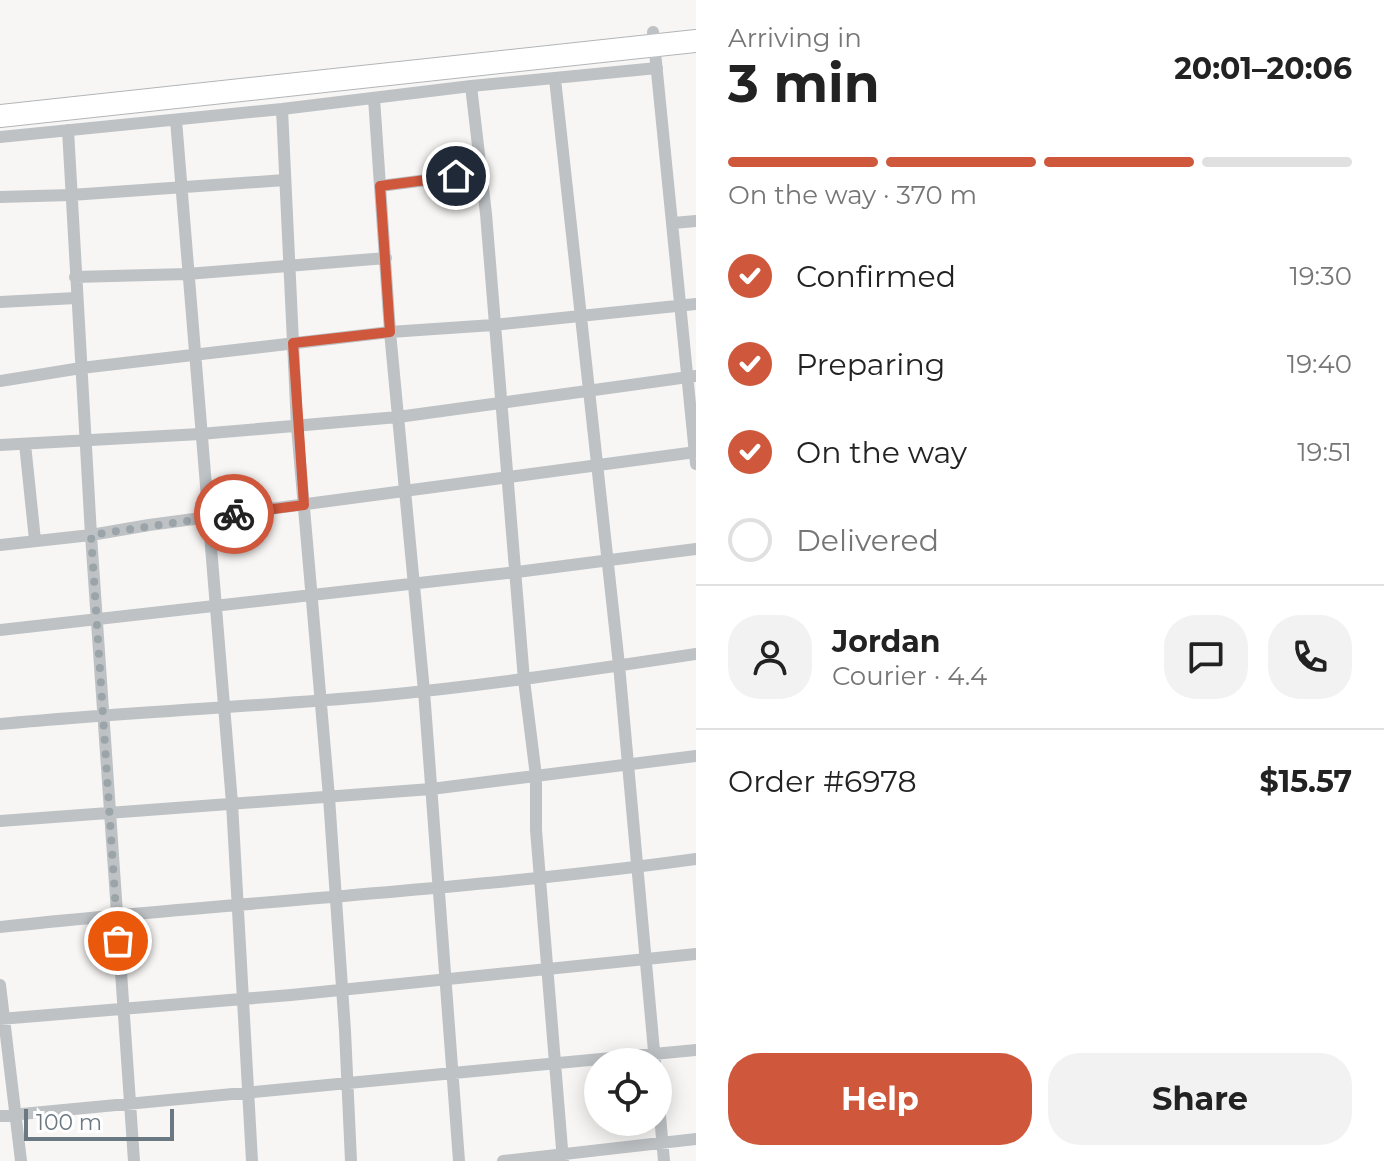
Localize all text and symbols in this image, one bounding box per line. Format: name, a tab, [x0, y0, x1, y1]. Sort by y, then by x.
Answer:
text: Arriving in	[728, 22, 862, 54]
text: 20:01–20:06	[1174, 50, 1352, 87]
text: 3 min	[728, 52, 880, 115]
pin	[422, 142, 490, 210]
icon: home	[434, 154, 478, 198]
text: On the way · 370 m	[728, 179, 977, 211]
icon: check	[728, 254, 772, 298]
text: Confirmed	[796, 258, 956, 295]
text: 19:30	[1289, 260, 1352, 292]
icon: check	[728, 342, 772, 386]
text: Preparing	[796, 346, 945, 383]
text: 19:40	[1287, 348, 1352, 380]
icon: check	[728, 430, 772, 474]
text: On the way	[796, 434, 967, 471]
text: 19:51	[1297, 436, 1352, 468]
courier	[194, 474, 274, 554]
icon: bike	[212, 492, 256, 536]
text: Delivered	[796, 522, 939, 559]
button: person	[728, 615, 812, 699]
button: chat	[1164, 615, 1248, 699]
button: phone	[1268, 615, 1352, 699]
text: Jordan	[832, 623, 941, 660]
text: Courier · 4.4	[832, 660, 987, 692]
text: Order #6978	[728, 763, 917, 800]
text: $15.57	[1260, 763, 1352, 800]
pin	[84, 907, 152, 975]
icon: bag	[96, 919, 140, 963]
map controls	[584, 1048, 672, 1136]
button: locate	[584, 1048, 672, 1136]
button: Help	[728, 1053, 1032, 1145]
button: Share	[1048, 1053, 1352, 1145]
scale bar	[24, 1105, 174, 1141]
text: 100 m	[36, 1109, 102, 1136]

